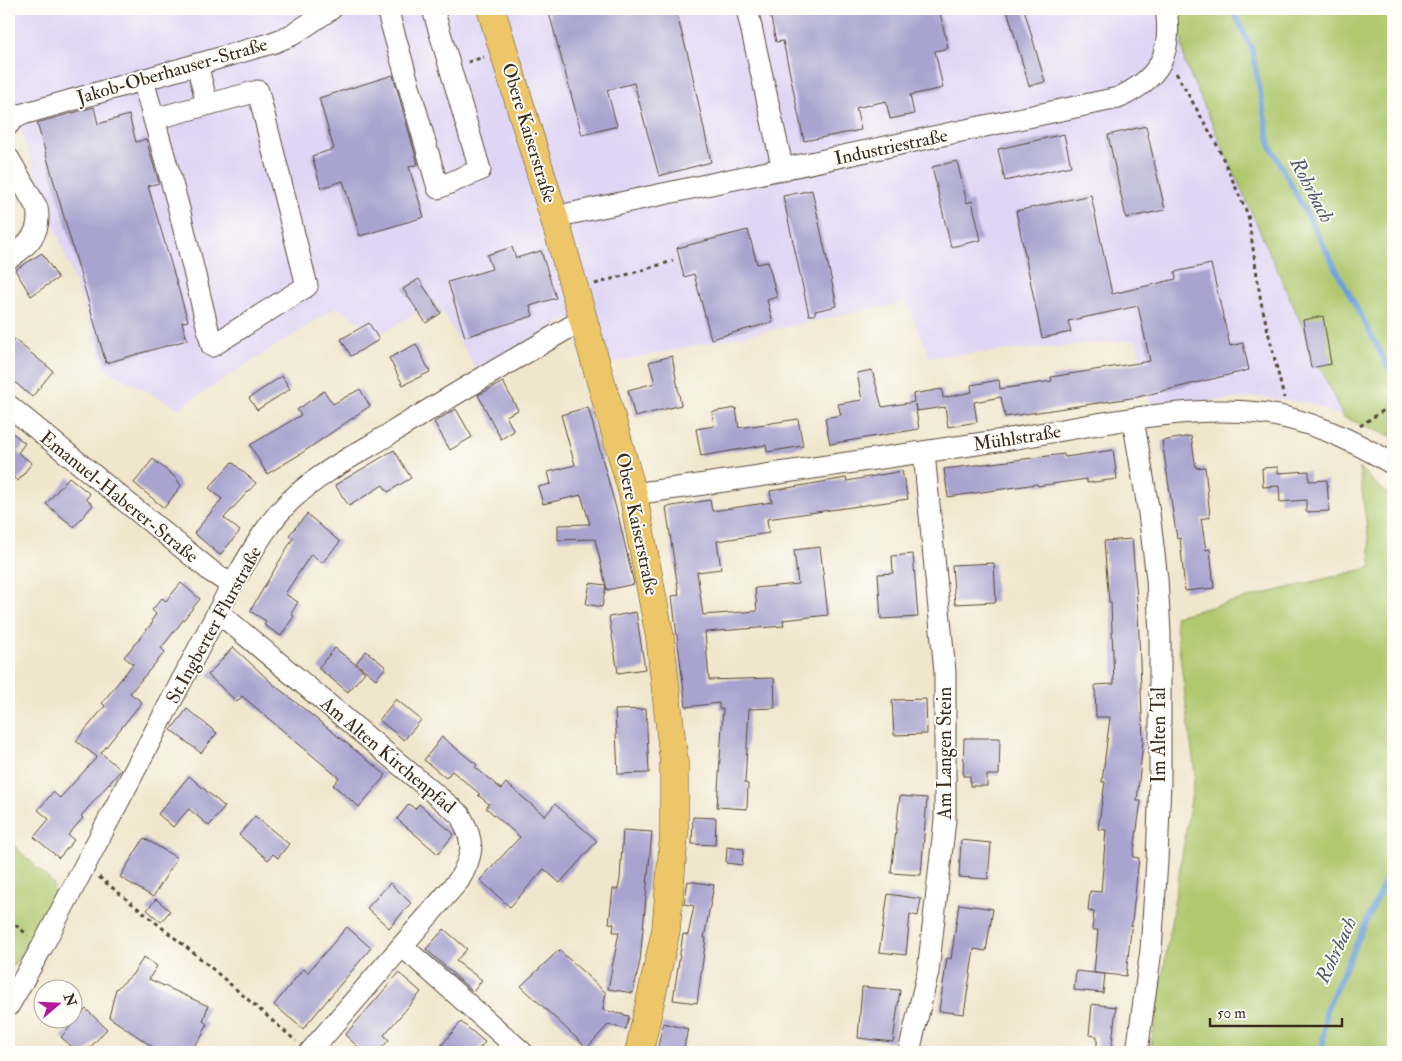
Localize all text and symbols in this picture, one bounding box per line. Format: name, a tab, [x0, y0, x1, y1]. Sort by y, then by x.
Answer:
street label: Jakob-Oberhauser-Straße	[73, 32, 270, 110]
street label: Obere Kaiserstraße	[496, 60, 562, 206]
street label: Industriestraße	[832, 123, 950, 171]
water label: Rohrbach	[1284, 152, 1340, 227]
street label: Mühlstraße	[971, 419, 1063, 457]
street label: Emanuel-Haberer-Straße	[35, 426, 203, 568]
street label: Obere Kaiserstraße	[610, 451, 664, 598]
street label: St.Ingberter Flurstraße	[161, 542, 267, 708]
street label: Am Langen Stein	[933, 686, 957, 820]
street label: Im Alten Tal	[1147, 687, 1171, 783]
street label: Am Alten Kirchenpfad	[314, 691, 461, 820]
water label: Rohrbach	[1309, 913, 1362, 988]
north arrow	[32, 978, 82, 1028]
text: N	[59, 990, 80, 1009]
scale bar	[1210, 996, 1342, 1028]
text: 50 m	[1217, 1004, 1246, 1023]

